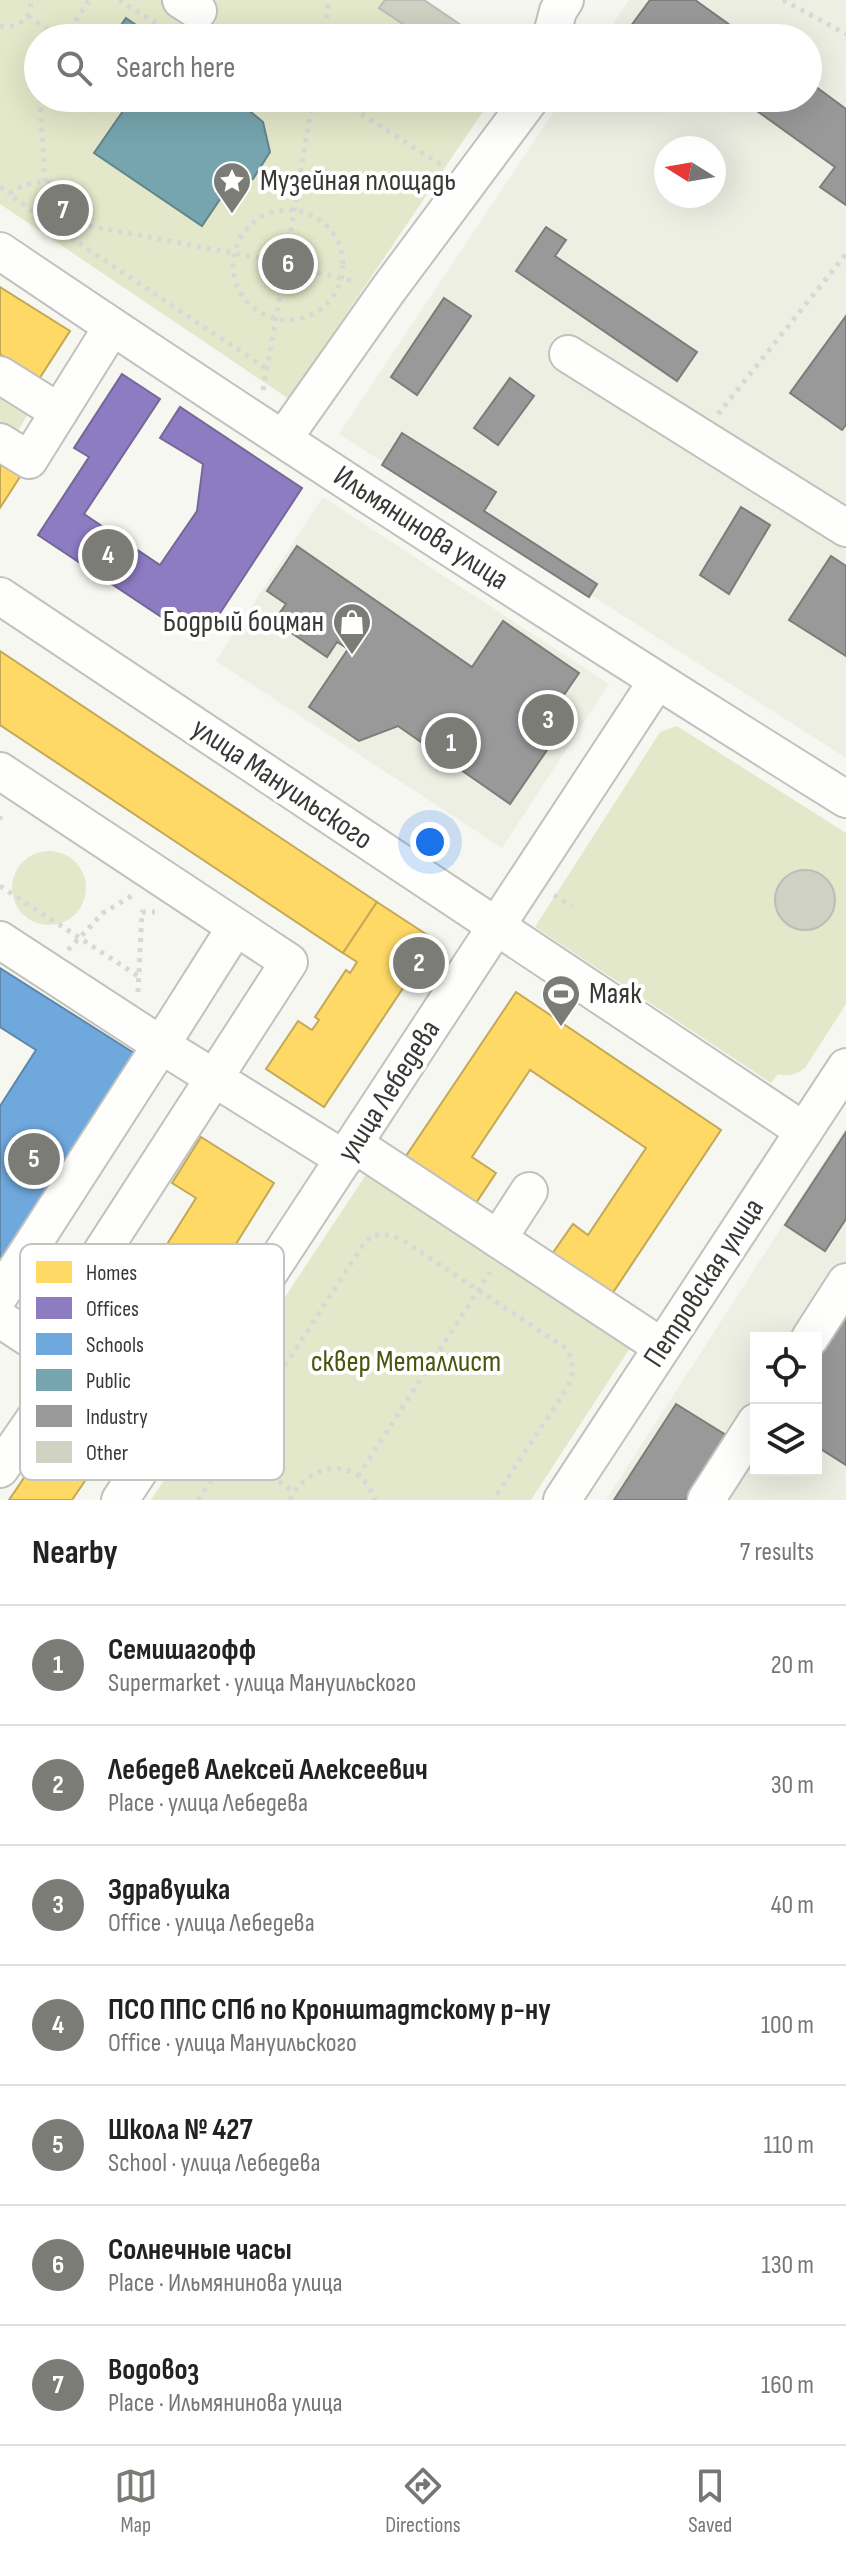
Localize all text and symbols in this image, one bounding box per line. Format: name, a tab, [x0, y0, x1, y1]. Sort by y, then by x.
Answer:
search box	[24, 24, 822, 112]
icon: search	[52, 46, 96, 90]
text: Search here	[116, 50, 235, 86]
north arrow	[654, 136, 726, 208]
place icon: Музейная площадь	[211, 160, 253, 215]
place label: Музейная площадь	[260, 163, 456, 199]
pin: 7	[37, 180, 89, 240]
pin: 6	[262, 234, 314, 294]
street label: Ильмянинова улица	[327, 458, 515, 598]
pin: 4	[82, 525, 134, 585]
shop icon: Бодрый боцман	[331, 601, 373, 656]
place label: Бодрый боцман	[163, 604, 324, 640]
pin: 3	[522, 690, 574, 750]
street label: улица Мануильского	[185, 710, 379, 858]
pin: 1	[425, 713, 477, 773]
your location	[410, 822, 450, 862]
pin: 2	[393, 933, 445, 993]
sports icon: Маяк	[540, 973, 582, 1028]
place label: Маяк	[589, 976, 642, 1012]
street label: улица Лебедева	[330, 1013, 448, 1169]
pin: 5	[8, 1129, 60, 1189]
street label: Петровская улица	[636, 1192, 772, 1374]
legend	[20, 1244, 284, 1480]
text: Homes	[86, 1260, 137, 1287]
text: Offices	[86, 1296, 139, 1323]
text: Schools	[86, 1332, 144, 1359]
map controls	[750, 1332, 822, 1476]
button: locate	[750, 1332, 822, 1404]
park label: сквер Металлист	[311, 1344, 501, 1380]
text: Public	[86, 1368, 131, 1395]
text: Industry	[86, 1404, 148, 1431]
button: layers	[750, 1404, 822, 1476]
text: Other	[86, 1440, 128, 1467]
text: Nearby	[32, 1532, 118, 1573]
text: 7 results	[740, 1537, 814, 1568]
text: Семишагофф	[108, 1632, 256, 1668]
text: 1	[53, 1650, 63, 1681]
text: 20 m	[771, 1650, 814, 1681]
text: Supermarket · улица Мануильского	[108, 1668, 416, 1699]
text: Лебедев Алексей Алексеевич	[108, 1752, 428, 1788]
text: 2	[52, 1770, 64, 1801]
text: 30 m	[771, 1770, 814, 1801]
text: Place · улица Лебедева	[108, 1788, 308, 1819]
text: Здравушка	[108, 1872, 230, 1908]
text: 3	[52, 1890, 64, 1921]
text: 40 m	[771, 1890, 814, 1921]
text: Office · улица Лебедева	[108, 1908, 315, 1939]
text: ПСО ППС СПб по Кронштадтскому р-ну	[108, 1992, 551, 2028]
text: 4	[52, 2010, 64, 2041]
text: 100 m	[761, 2010, 814, 2041]
text: Office · улица Мануильского	[108, 2028, 357, 2059]
text: Школа № 427	[108, 2112, 253, 2148]
text: 5	[52, 2130, 64, 2161]
text: 110 m	[763, 2130, 814, 2161]
text: School · улица Лебедева	[108, 2148, 320, 2179]
text: Солнечные часы	[108, 2232, 292, 2268]
text: 6	[52, 2250, 64, 2281]
text: 130 m	[762, 2250, 814, 2281]
text: Place · Ильмянинова улица	[108, 2268, 342, 2299]
text: Водовоз	[108, 2352, 199, 2388]
text: 7	[52, 2370, 64, 2401]
text: 160 m	[761, 2370, 814, 2401]
text: Place · Ильмянинова улица	[108, 2388, 342, 2419]
tab: Map	[114, 2464, 158, 2539]
tab: Directions	[385, 2464, 461, 2539]
tab: Saved	[688, 2464, 732, 2539]

